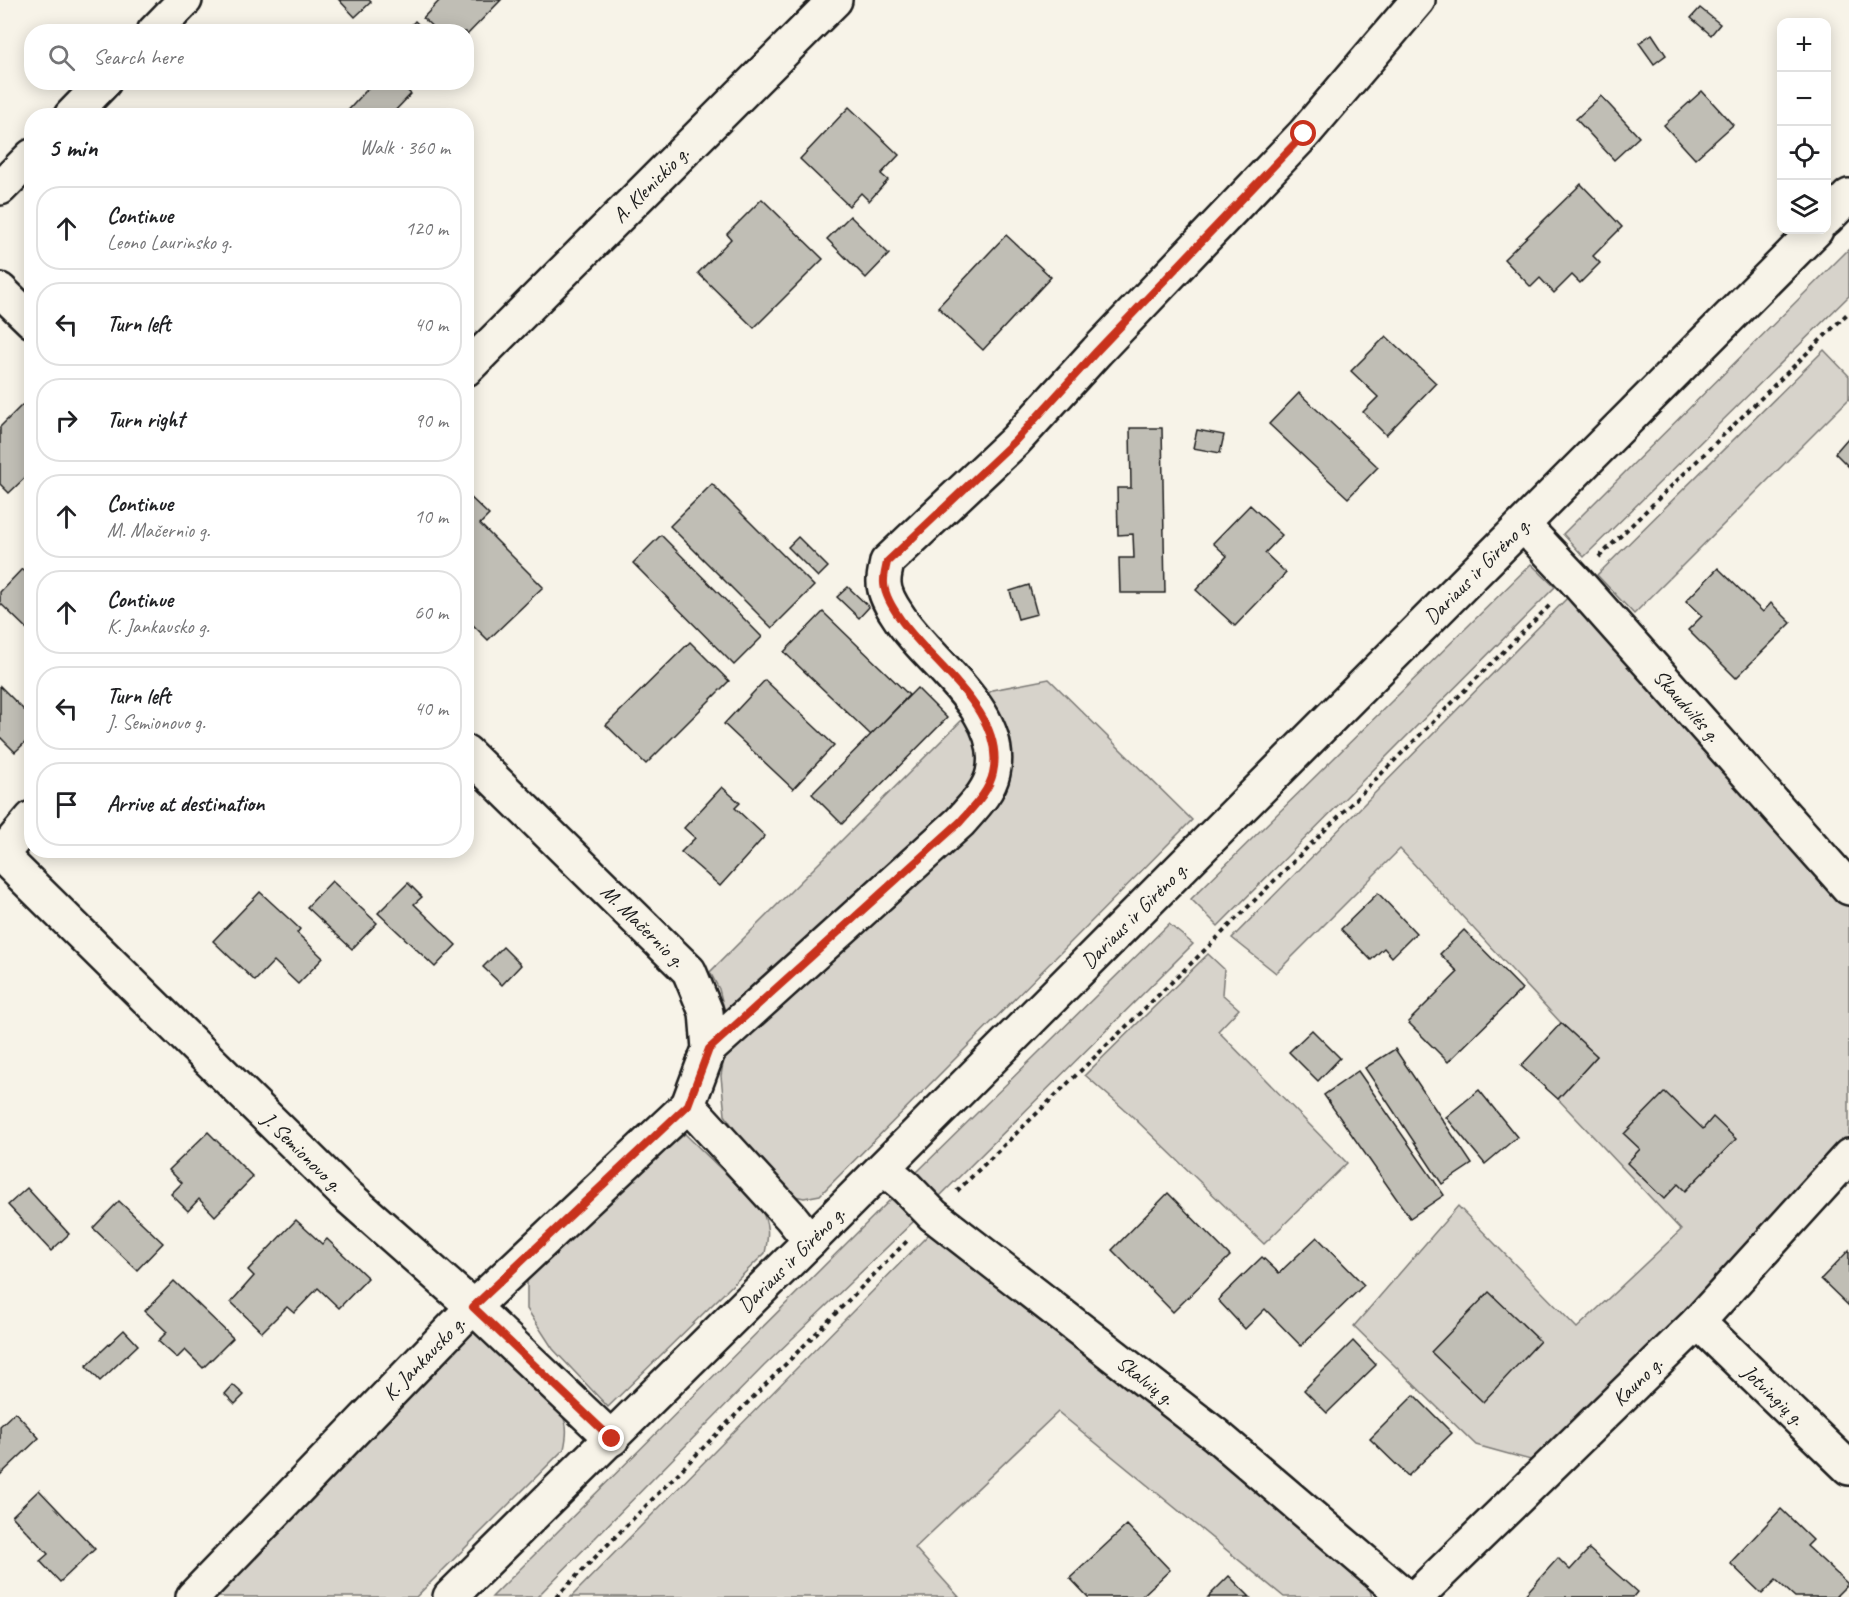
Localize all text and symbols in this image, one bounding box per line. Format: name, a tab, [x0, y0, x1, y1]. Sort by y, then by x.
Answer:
map controls	[1777, 18, 1831, 234]
button: +	[1777, 18, 1831, 72]
search box	[24, 24, 474, 90]
icon: search	[45, 41, 78, 74]
text: Search here	[93, 43, 183, 71]
button: −	[1777, 72, 1831, 126]
route start	[1290, 120, 1316, 146]
button: locate	[1777, 126, 1831, 180]
text: 5 min	[48, 131, 97, 164]
text: Walk · 360 m	[360, 135, 450, 160]
street label: A. Klenickio g.	[607, 140, 695, 228]
button: layers	[1777, 180, 1831, 234]
text: Continue	[107, 202, 173, 230]
icon: ahead	[50, 212, 83, 245]
text: 120 m	[405, 216, 448, 241]
text: Leono Laurinsko g.	[107, 230, 232, 255]
icon: left	[50, 308, 83, 341]
text: Turn left	[107, 310, 171, 338]
text: 40 m	[414, 312, 448, 337]
icon: right	[50, 404, 83, 437]
text: Turn right	[107, 406, 184, 434]
text: 90 m	[414, 408, 448, 433]
text: Continue	[107, 490, 173, 518]
icon: ahead	[50, 500, 83, 533]
text: 10 m	[414, 504, 448, 529]
street label: Dariaus ir Girėno g.	[1418, 511, 1536, 630]
text: M. Mačernio g.	[107, 518, 210, 543]
text: Continue	[107, 586, 173, 614]
icon: ahead	[50, 596, 83, 629]
text: 60 m	[414, 600, 448, 625]
text: K. Jankausko g.	[107, 614, 209, 639]
street label: Skaudvilės g.	[1648, 664, 1727, 748]
text: Turn left	[107, 682, 171, 710]
icon: left	[50, 692, 83, 725]
text: 40 m	[414, 696, 448, 721]
text: J. Semionovo g.	[107, 710, 205, 735]
icon: arrive	[50, 788, 83, 821]
text: Arrive at destination	[107, 790, 264, 818]
street label: Dariaus ir Girėno g.	[1076, 856, 1194, 974]
street label: M. Mačernio g.	[595, 879, 691, 973]
street label: J. Semionovo g.	[256, 1106, 349, 1198]
street label: Dariaus ir Girėno g.	[732, 1200, 851, 1318]
street label: K. Jankausko g.	[377, 1310, 471, 1406]
street label: Skalvių g.	[1111, 1350, 1180, 1411]
street label: Kauno g.	[1607, 1350, 1668, 1412]
street label: Jotvingių g.	[1736, 1358, 1811, 1432]
route end	[598, 1425, 624, 1451]

